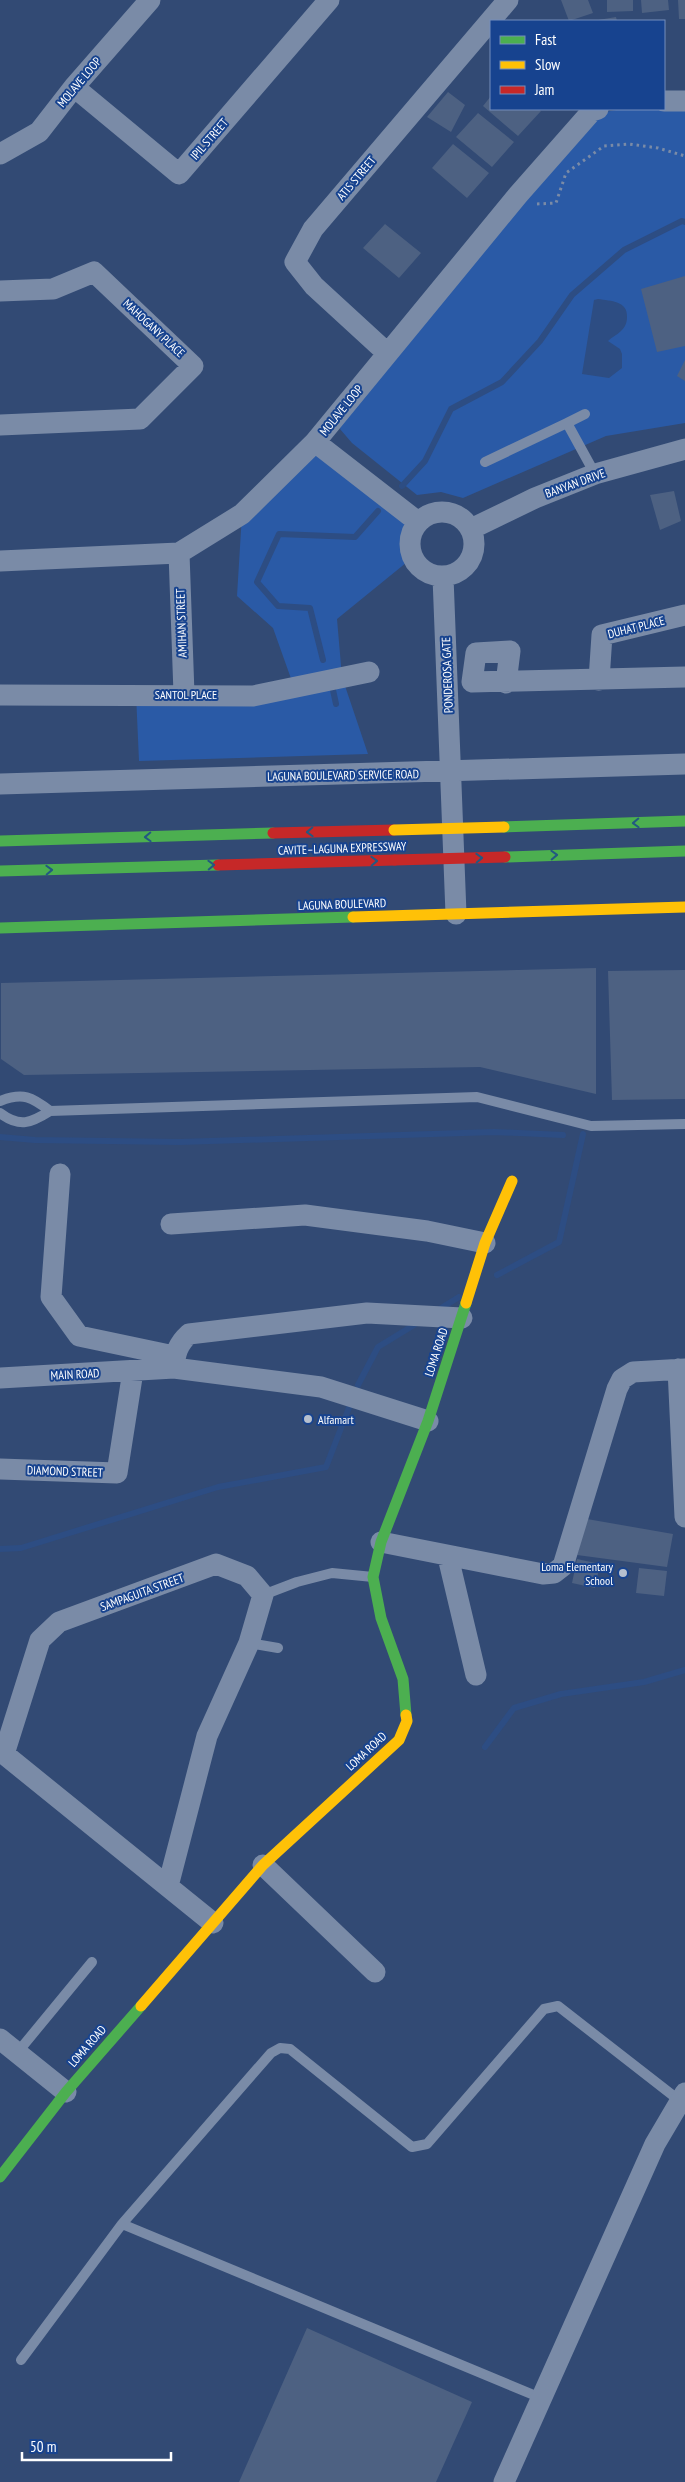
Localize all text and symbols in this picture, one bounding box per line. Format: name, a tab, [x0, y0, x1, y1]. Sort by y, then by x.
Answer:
legend	[490, 20, 665, 110]
text: Fast	[535, 30, 556, 49]
street label: MOLAVE LOOP	[54, 54, 105, 110]
text: Slow	[535, 55, 560, 74]
text: Jam	[534, 80, 554, 99]
street label: IPIL STREET	[187, 115, 231, 163]
street label: ATIS STREET	[333, 152, 379, 203]
street label: MAHOGANY PLACE	[120, 296, 188, 360]
street label: MOLAVE LOOP	[316, 381, 366, 438]
street label: BANYAN DRIVE	[543, 465, 607, 501]
street label: AMIHAN STREET	[172, 588, 190, 658]
street label: DUHAT PLACE	[606, 613, 666, 641]
street label: PONDEROSA GATE	[438, 637, 456, 713]
street label: SANTOL PLACE	[155, 687, 217, 702]
street label: LAGUNA BOULEVARD SERVICE ROAD	[267, 766, 419, 784]
one-way arrow	[632, 818, 640, 828]
one-way arrow	[306, 827, 314, 838]
one-way arrow	[143, 832, 151, 842]
street label: CAVITE–LAGUNA EXPRESSWAY	[278, 838, 407, 858]
one-way arrow	[550, 850, 558, 861]
one-way arrow	[475, 852, 483, 863]
one-way arrow	[370, 856, 378, 866]
one-way arrow	[207, 860, 215, 871]
one-way arrow	[45, 865, 53, 875]
street label: LAGUNA BOULEVARD	[298, 895, 386, 913]
street label: LOMA ROAD	[421, 1326, 451, 1378]
street label: MAIN ROAD	[50, 1365, 100, 1383]
place label: Alfamart	[318, 1412, 355, 1427]
marker: Alfamart	[302, 1413, 314, 1425]
street label: DIAMOND STREET	[27, 1462, 104, 1480]
place label: Loma Elementary School	[541, 1559, 613, 1588]
marker: Loma Elementary School	[617, 1567, 629, 1579]
street label: SAMPAGUITA STREET	[98, 1570, 187, 1614]
street label: LOMA ROAD	[343, 1728, 389, 1774]
street label: LOMA ROAD	[65, 2022, 109, 2070]
scale bar	[22, 2430, 171, 2462]
text: 50 m	[30, 2437, 56, 2456]

